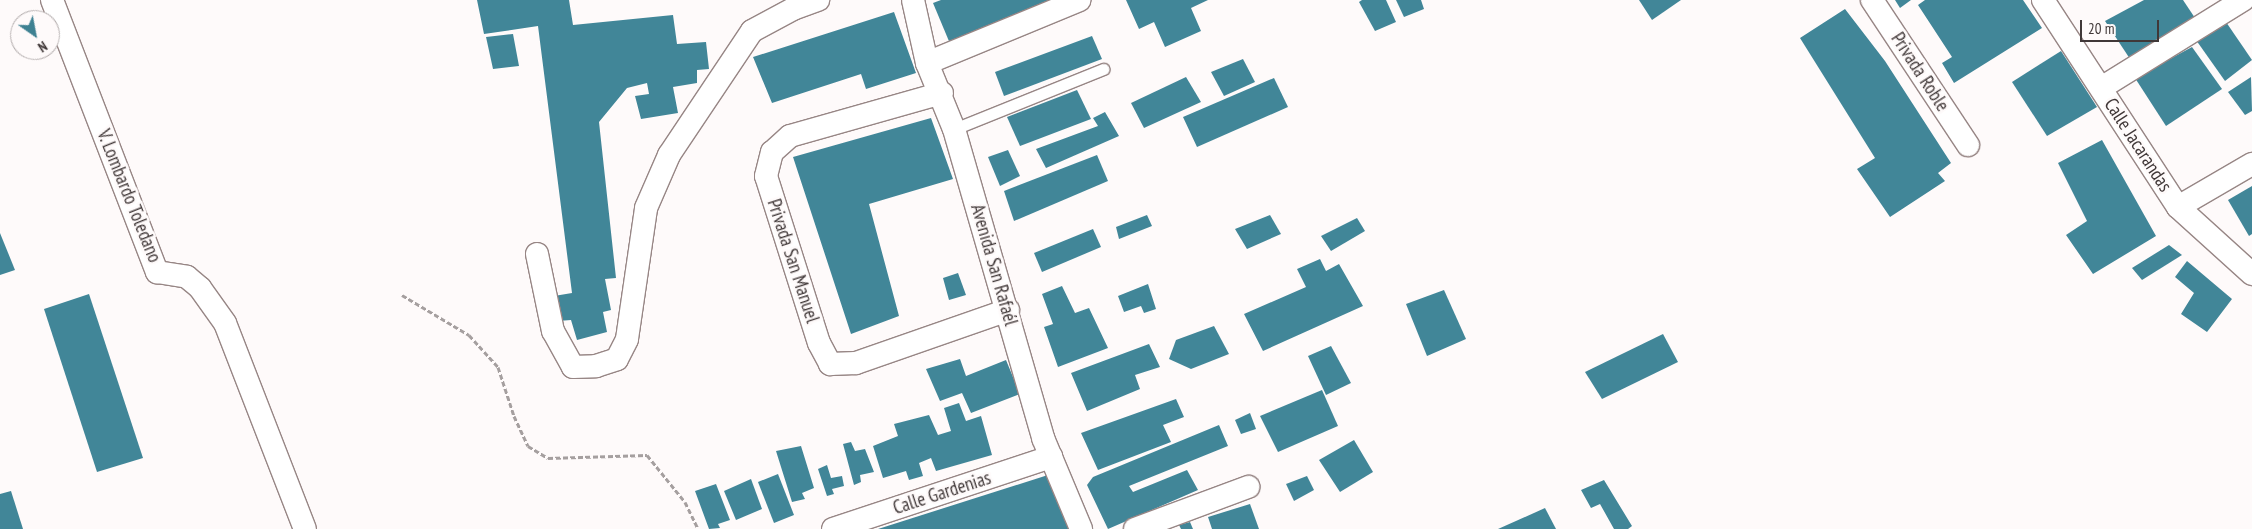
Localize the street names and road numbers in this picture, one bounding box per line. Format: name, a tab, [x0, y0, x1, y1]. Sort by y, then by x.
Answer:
street label: Privada Roble	[1886, 28, 1954, 116]
street label: Calle Jacarandas	[2099, 94, 2177, 196]
street label: V. Lombardo Toledano	[92, 125, 166, 267]
street label: Privada San Manuel	[762, 196, 824, 326]
street label: Avenida San Rafaél	[966, 202, 1022, 328]
street label: Calle Gardenias	[890, 466, 994, 520]

